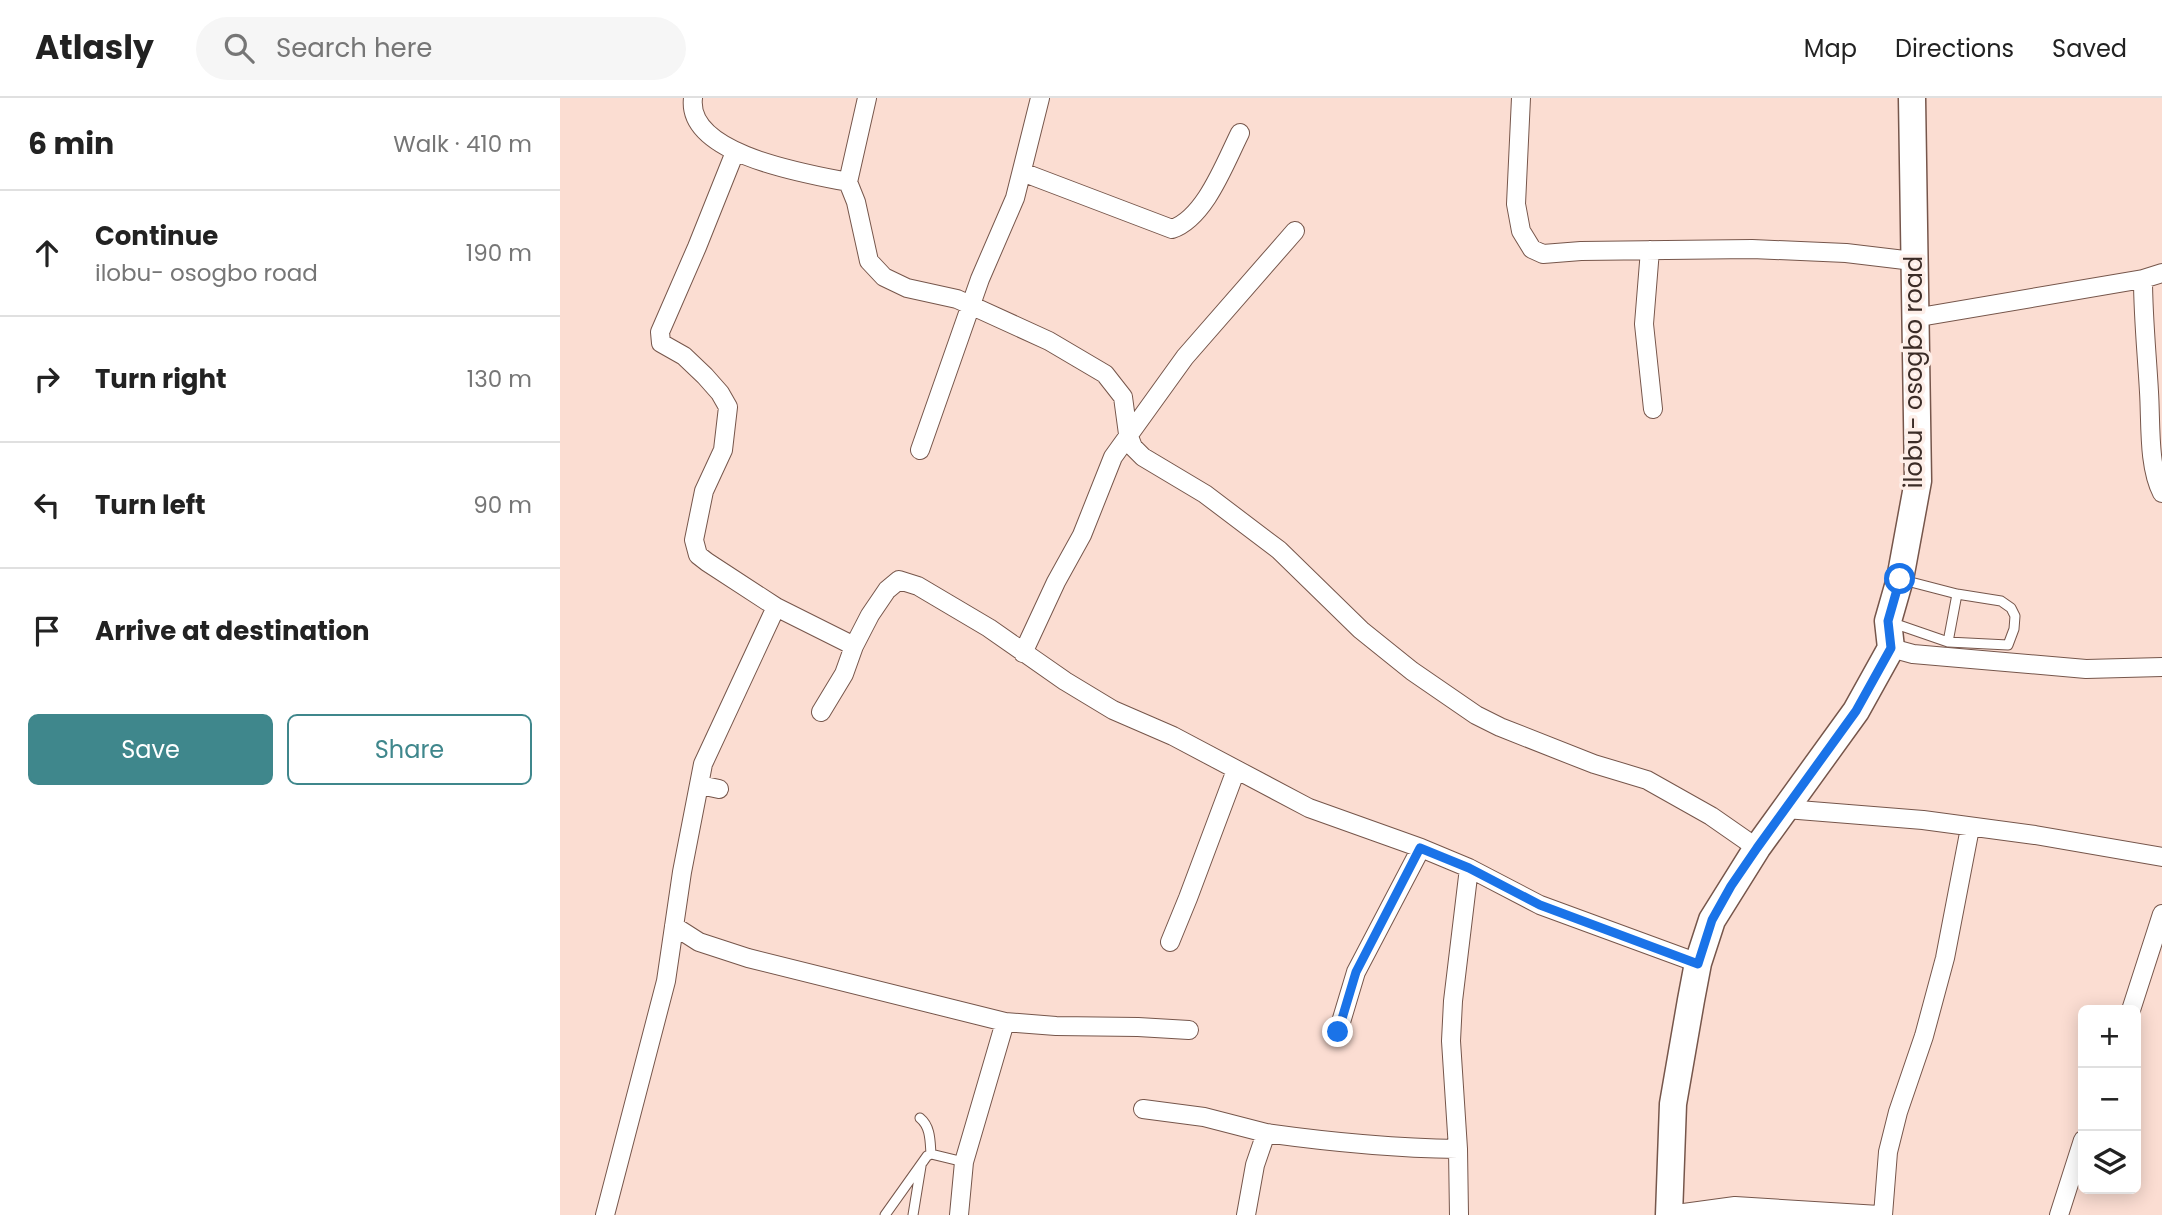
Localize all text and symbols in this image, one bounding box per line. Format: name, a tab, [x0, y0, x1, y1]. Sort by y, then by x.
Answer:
search box	[196, 17, 686, 80]
text: Atlasly	[35, 24, 154, 71]
icon: search	[220, 29, 258, 67]
text: Search here	[276, 30, 432, 66]
text: Map	[1804, 32, 1857, 65]
text: Directions	[1895, 32, 2014, 65]
text: Saved	[2052, 32, 2127, 65]
text: 6 min	[28, 122, 114, 165]
text: Walk · 410 m	[393, 128, 532, 160]
text: Continue	[95, 218, 218, 254]
icon: ahead	[28, 234, 66, 272]
text: 190 m	[466, 237, 532, 269]
street label: ilobu- osogbo road	[1897, 256, 1930, 488]
text: ilobu- osogbo road	[95, 257, 318, 289]
icon: right	[28, 360, 66, 398]
text: Turn right	[95, 361, 227, 397]
text: 130 m	[467, 363, 532, 395]
icon: left	[28, 486, 66, 524]
text: Turn left	[95, 487, 206, 523]
text: 90 m	[473, 489, 532, 521]
route start	[1884, 563, 1915, 594]
icon: arrive	[28, 612, 66, 650]
text: Arrive at destination	[95, 613, 370, 649]
button: Save	[28, 714, 273, 785]
button: Share	[287, 714, 532, 785]
map controls	[2078, 1005, 2141, 1194]
button: +	[2078, 1005, 2141, 1068]
route end	[1322, 1016, 1353, 1047]
button: −	[2078, 1068, 2141, 1131]
button: layers	[2078, 1131, 2141, 1194]

